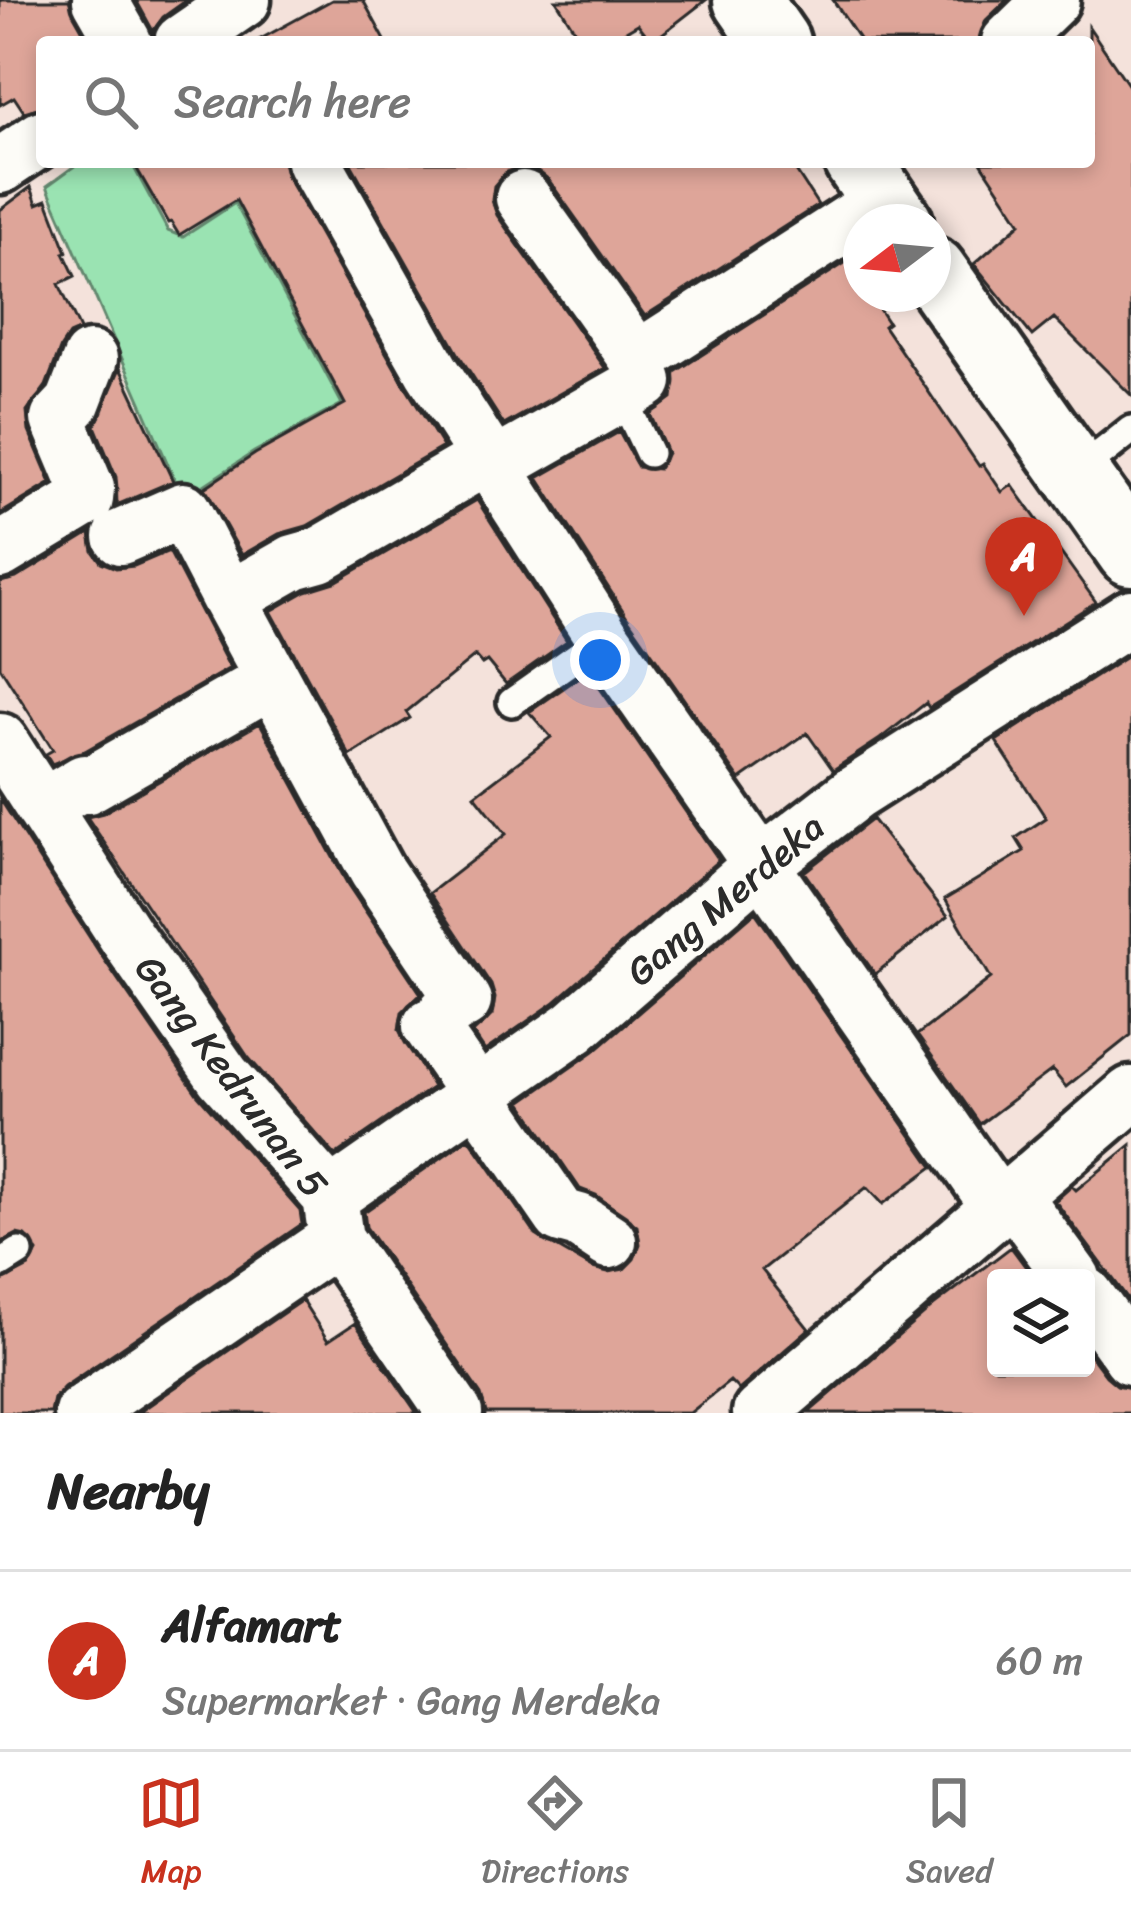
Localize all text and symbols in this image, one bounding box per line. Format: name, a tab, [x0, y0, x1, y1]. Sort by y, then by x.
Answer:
search box	[36, 36, 1095, 168]
text: Search here	[174, 62, 411, 142]
icon: search	[78, 69, 144, 135]
north arrow	[843, 204, 951, 312]
pin: A	[985, 517, 1063, 616]
your location	[570, 630, 630, 690]
street label: Gang Merdeka	[609, 794, 841, 1004]
street label: Gang Kedrunan 5	[117, 939, 347, 1213]
map controls	[987, 1269, 1095, 1377]
button: layers	[987, 1269, 1095, 1377]
text: Nearby	[48, 1446, 209, 1536]
text: Alfamart	[162, 1586, 342, 1666]
text: A	[74, 1626, 100, 1695]
text: 60 m	[996, 1626, 1083, 1695]
text: Supermarket · Gang Merdeka	[162, 1666, 661, 1735]
tab: Map	[138, 1770, 204, 1900]
tab: Directions	[481, 1770, 629, 1900]
tab: Saved	[906, 1770, 993, 1900]

